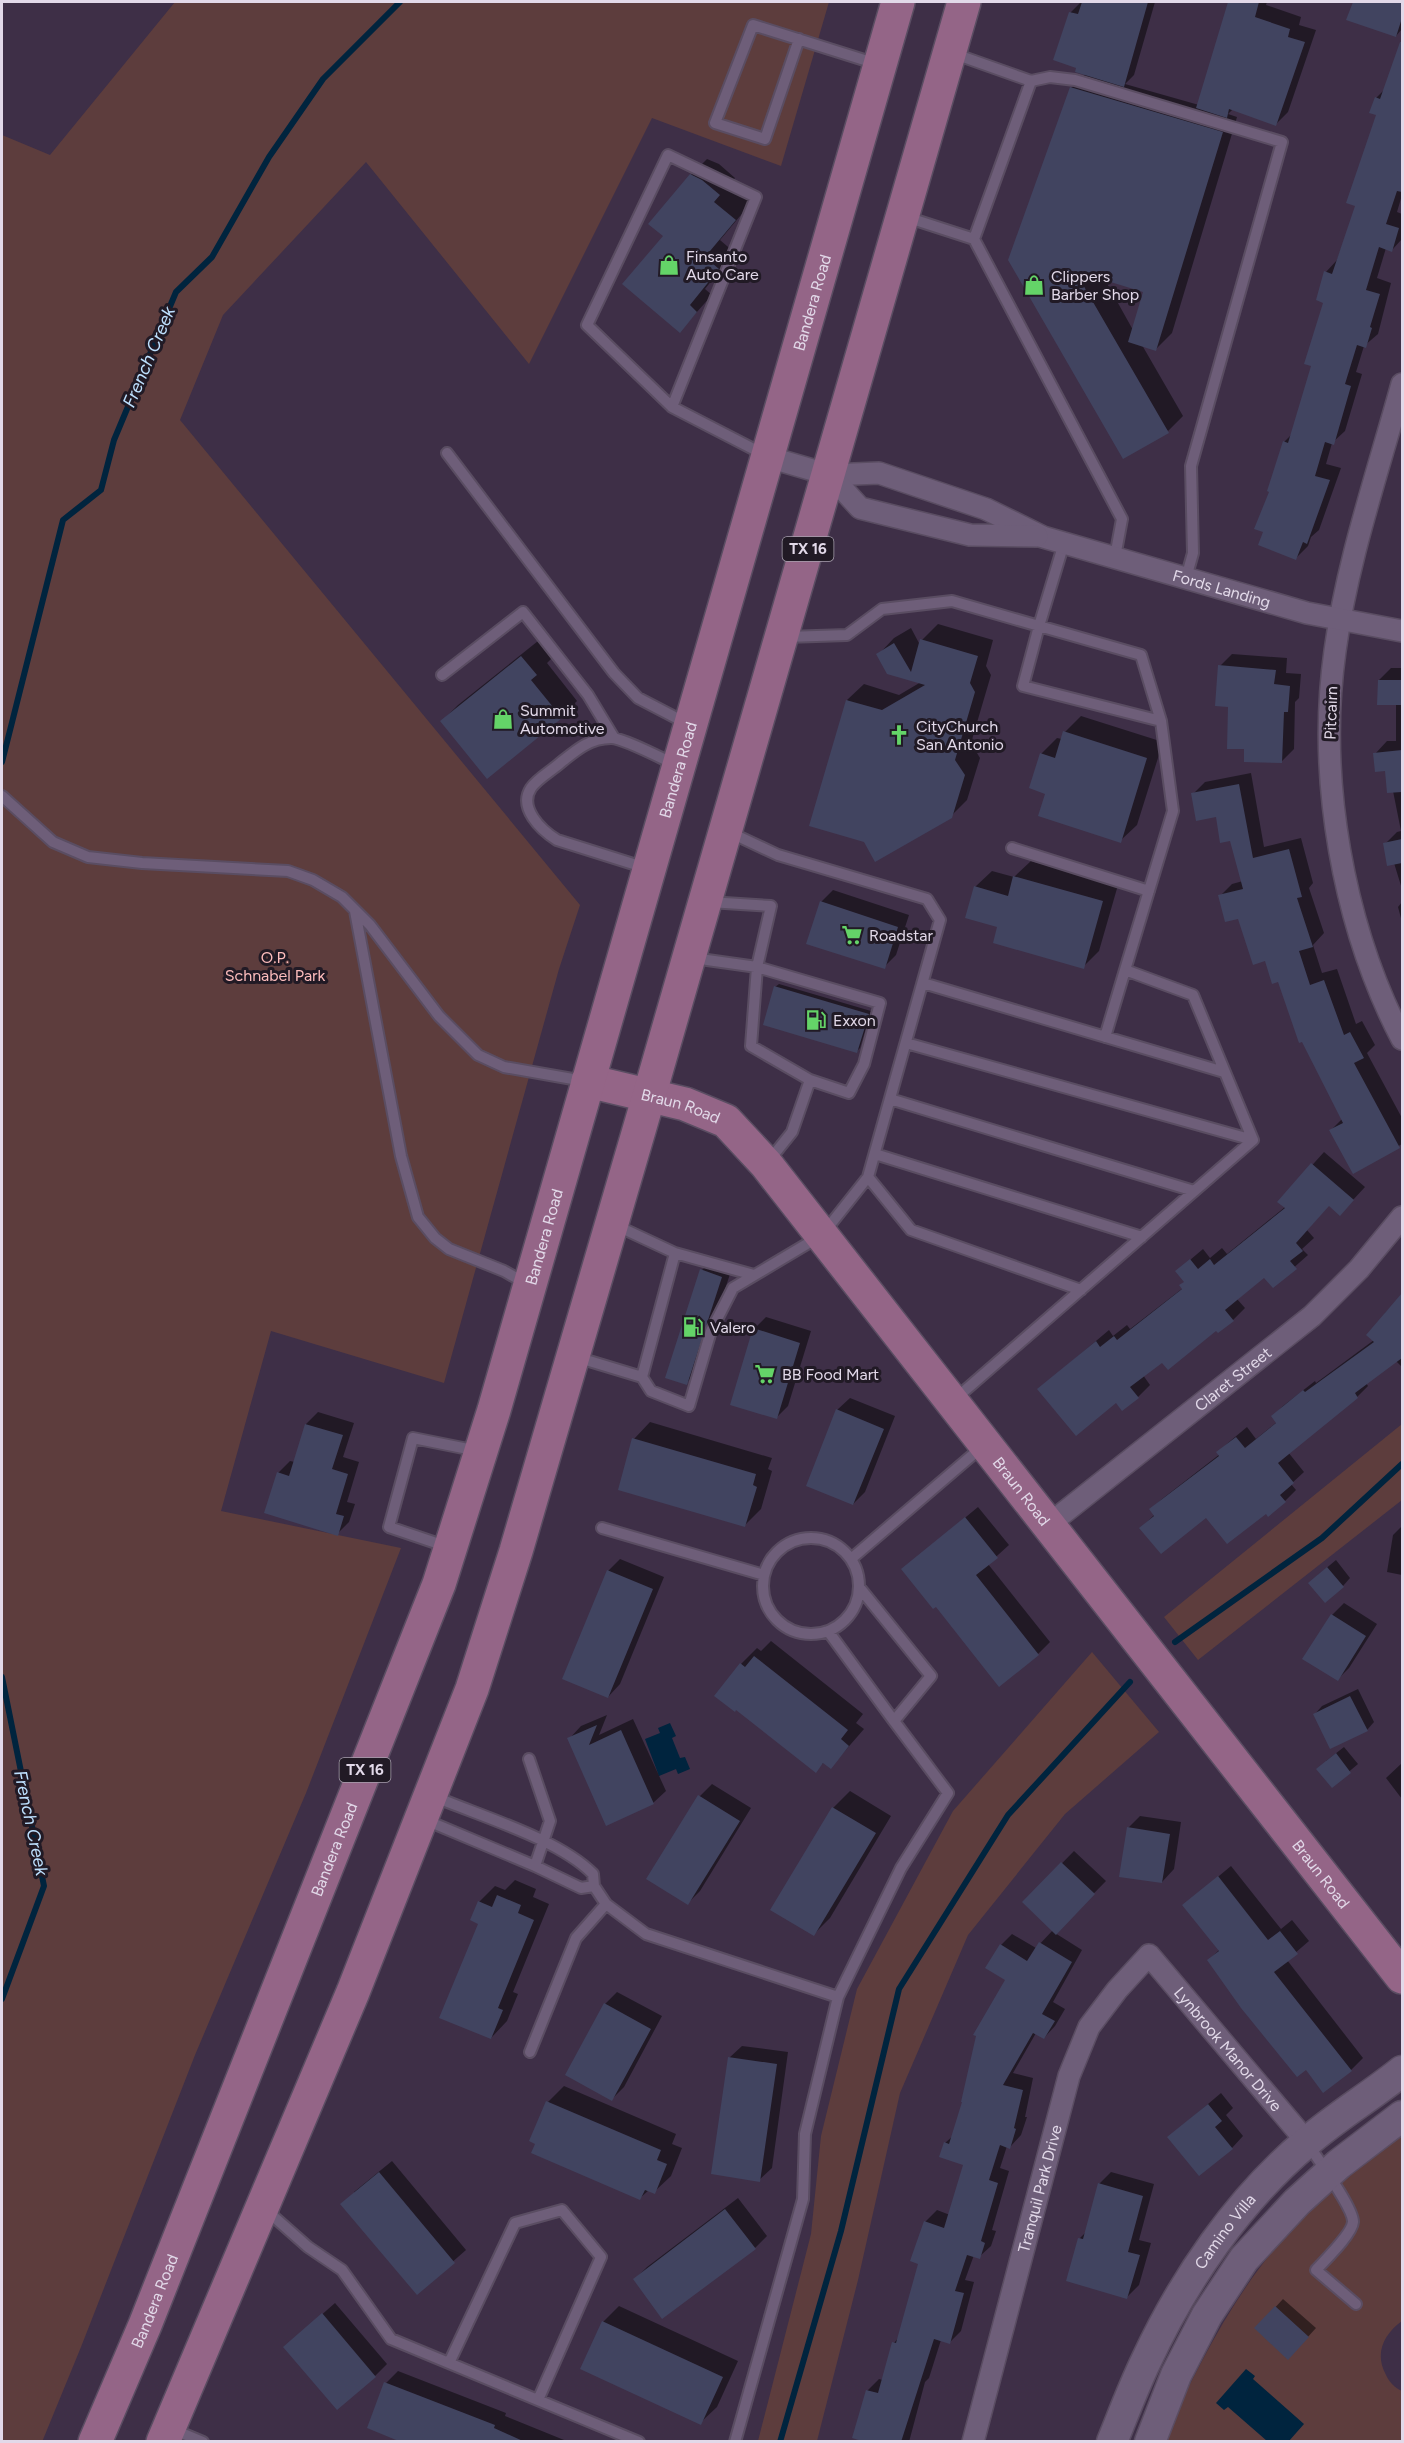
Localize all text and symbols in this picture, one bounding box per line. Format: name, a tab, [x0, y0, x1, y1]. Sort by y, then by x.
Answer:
place label: Finsanto Auto Care	[686, 247, 759, 284]
street label: Bandera Road	[789, 252, 835, 353]
shop icon: Finsanto Auto Care	[657, 253, 681, 277]
place label: Clippers Barber Shop	[1051, 267, 1139, 304]
shop icon: Clippers Barber Shop	[1022, 273, 1046, 297]
water label: French Creek	[118, 302, 181, 411]
road number: TX 16	[782, 537, 834, 561]
street label: Fords Landing	[1171, 565, 1273, 612]
street label: Pitcairn	[1321, 686, 1341, 740]
place label: Summit Automotive	[520, 701, 605, 738]
shop icon: Summit Automotive	[491, 707, 515, 731]
place label: CityChurch San Antonio	[916, 717, 1004, 754]
street label: Bandera Road	[655, 719, 701, 820]
church icon: CityChurch San Antonio	[887, 723, 911, 747]
supermarket icon: Roadstar	[840, 923, 864, 947]
place label: Roadstar	[869, 926, 933, 945]
park label: O.P. Schnabel Park	[225, 948, 325, 985]
fuel station icon: Exxon	[804, 1008, 828, 1032]
place label: Exxon	[833, 1011, 876, 1030]
street label: Braun Road	[639, 1084, 723, 1127]
street label: Bandera Road	[521, 1186, 567, 1287]
fuel station icon: Valero	[681, 1315, 705, 1339]
place label: Valero	[710, 1318, 756, 1337]
street label: Claret Street	[1191, 1343, 1275, 1415]
supermarket icon: BB Food Mart	[753, 1362, 777, 1386]
place label: BB Food Mart	[782, 1365, 879, 1384]
street label: Braun Road	[989, 1453, 1055, 1529]
road number: TX 16	[340, 1758, 391, 1782]
water label: French Creek	[9, 1768, 53, 1879]
street label: Bandera Road	[307, 1800, 361, 1899]
street label: Braun Road	[1289, 1836, 1354, 1912]
street label: Lynbrook Manor Drive	[1170, 1983, 1286, 2115]
street label: Tranquil Park Drive	[1014, 2122, 1065, 2255]
street label: Camino Villa	[1190, 2190, 1259, 2272]
street label: Bandera Road	[127, 2251, 182, 2351]

